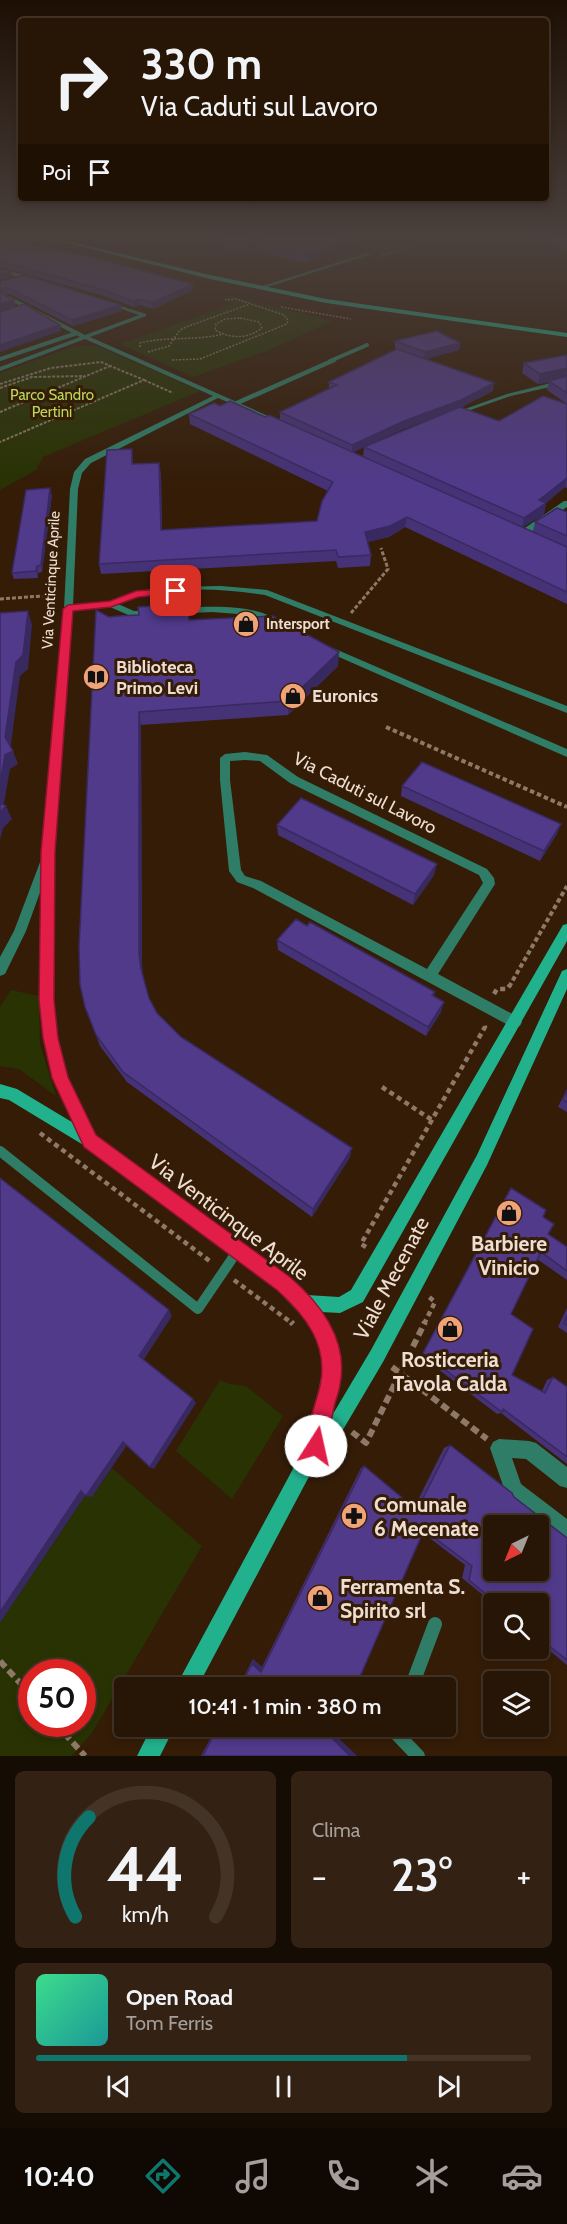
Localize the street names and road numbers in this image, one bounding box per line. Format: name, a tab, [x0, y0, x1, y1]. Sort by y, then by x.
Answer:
street label: Via Venticinque Aprile	[38, 510, 64, 650]
street label: Via Caduti sul Lavoro	[290, 747, 440, 839]
street label: Via Venticinque Aprile	[144, 1149, 314, 1285]
street label: Viale Mecenate	[348, 1212, 434, 1344]

